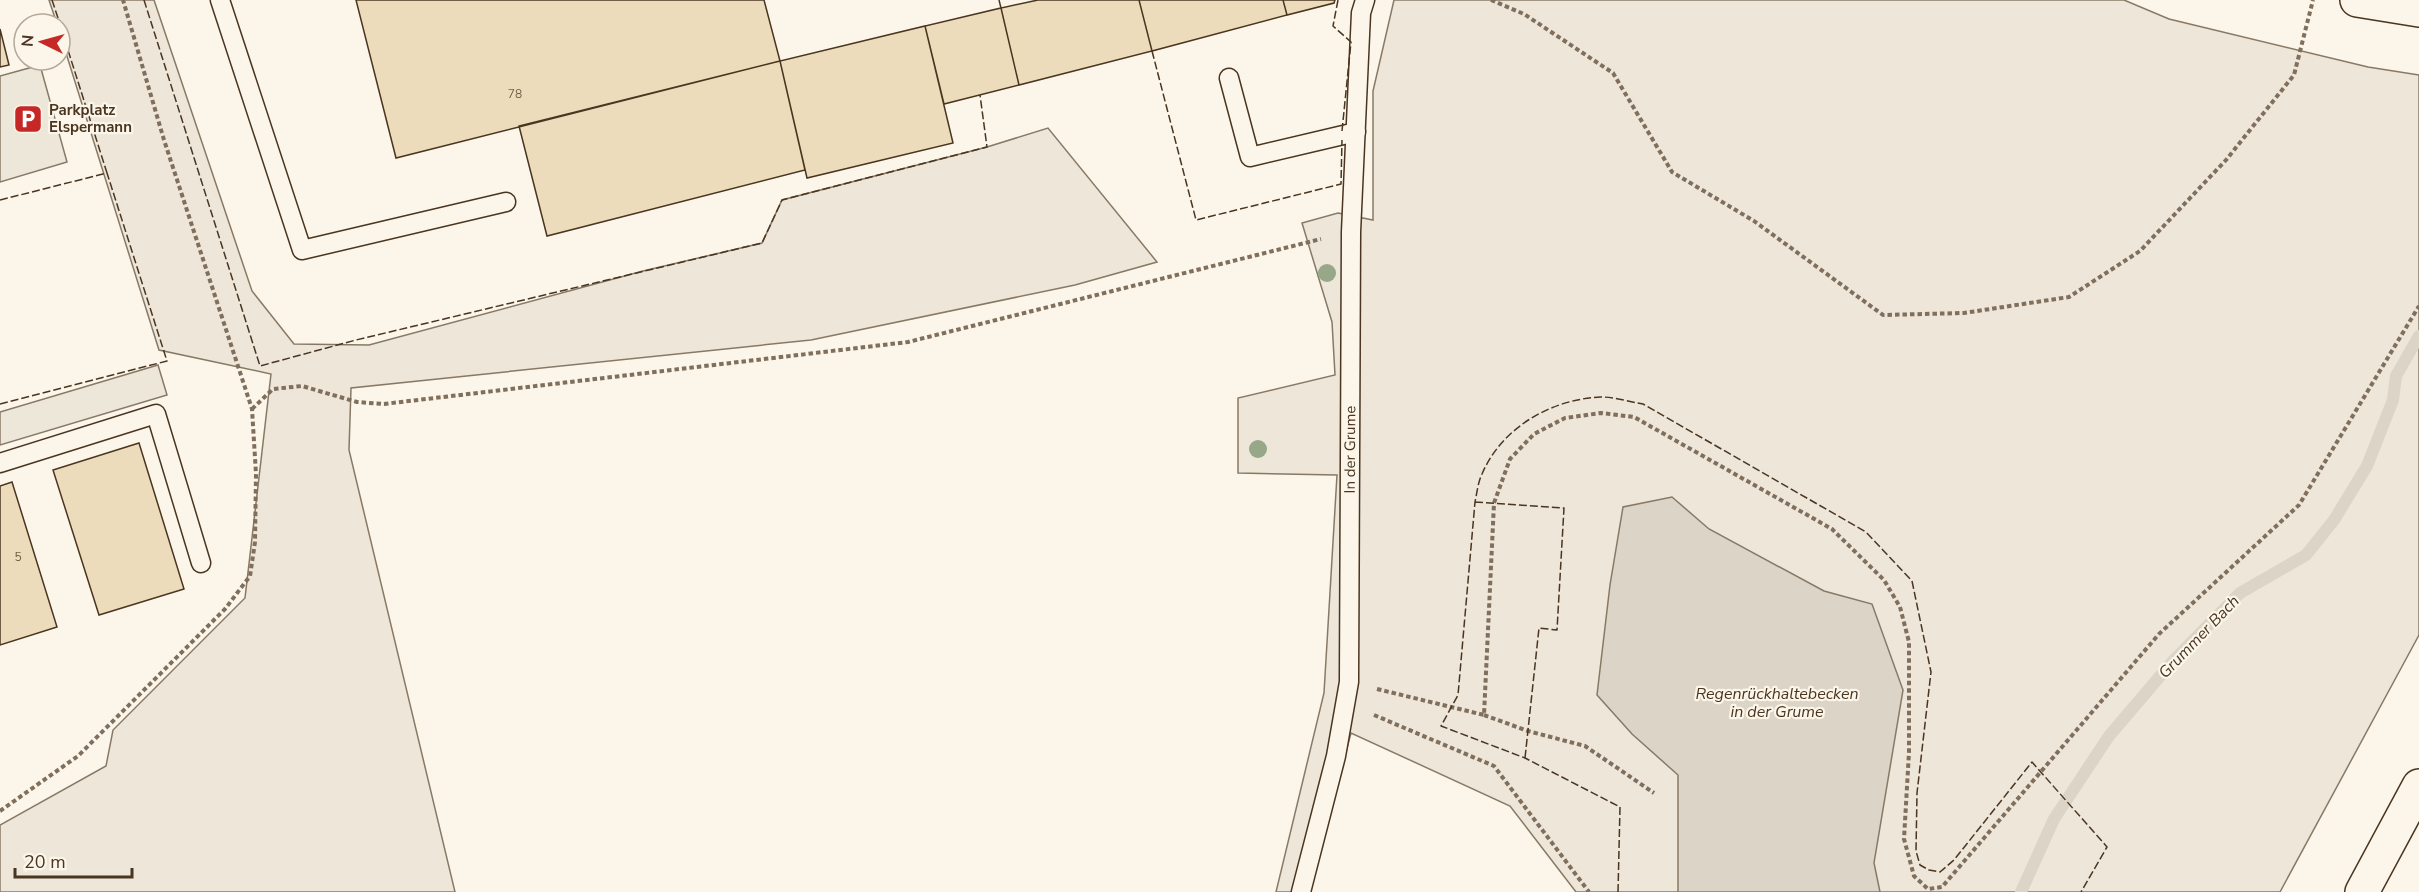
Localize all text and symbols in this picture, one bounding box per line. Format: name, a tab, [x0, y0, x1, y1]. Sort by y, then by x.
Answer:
north arrow	[12, 12, 72, 72]
text: N	[17, 34, 40, 48]
house number: 78	[508, 86, 522, 102]
place label: Parkplatz Elspermann	[49, 100, 132, 137]
parking icon: Parkplatz Elspermann	[12, 103, 44, 135]
street label: In der Grume	[1340, 406, 1360, 493]
house number: 5	[14, 549, 22, 565]
water label: Grummer Bach	[2154, 591, 2244, 683]
water label: Regenrückhaltebecken in der Grume	[1696, 683, 1858, 723]
scale bar	[15, 841, 132, 879]
text: 20 m	[24, 850, 66, 874]

